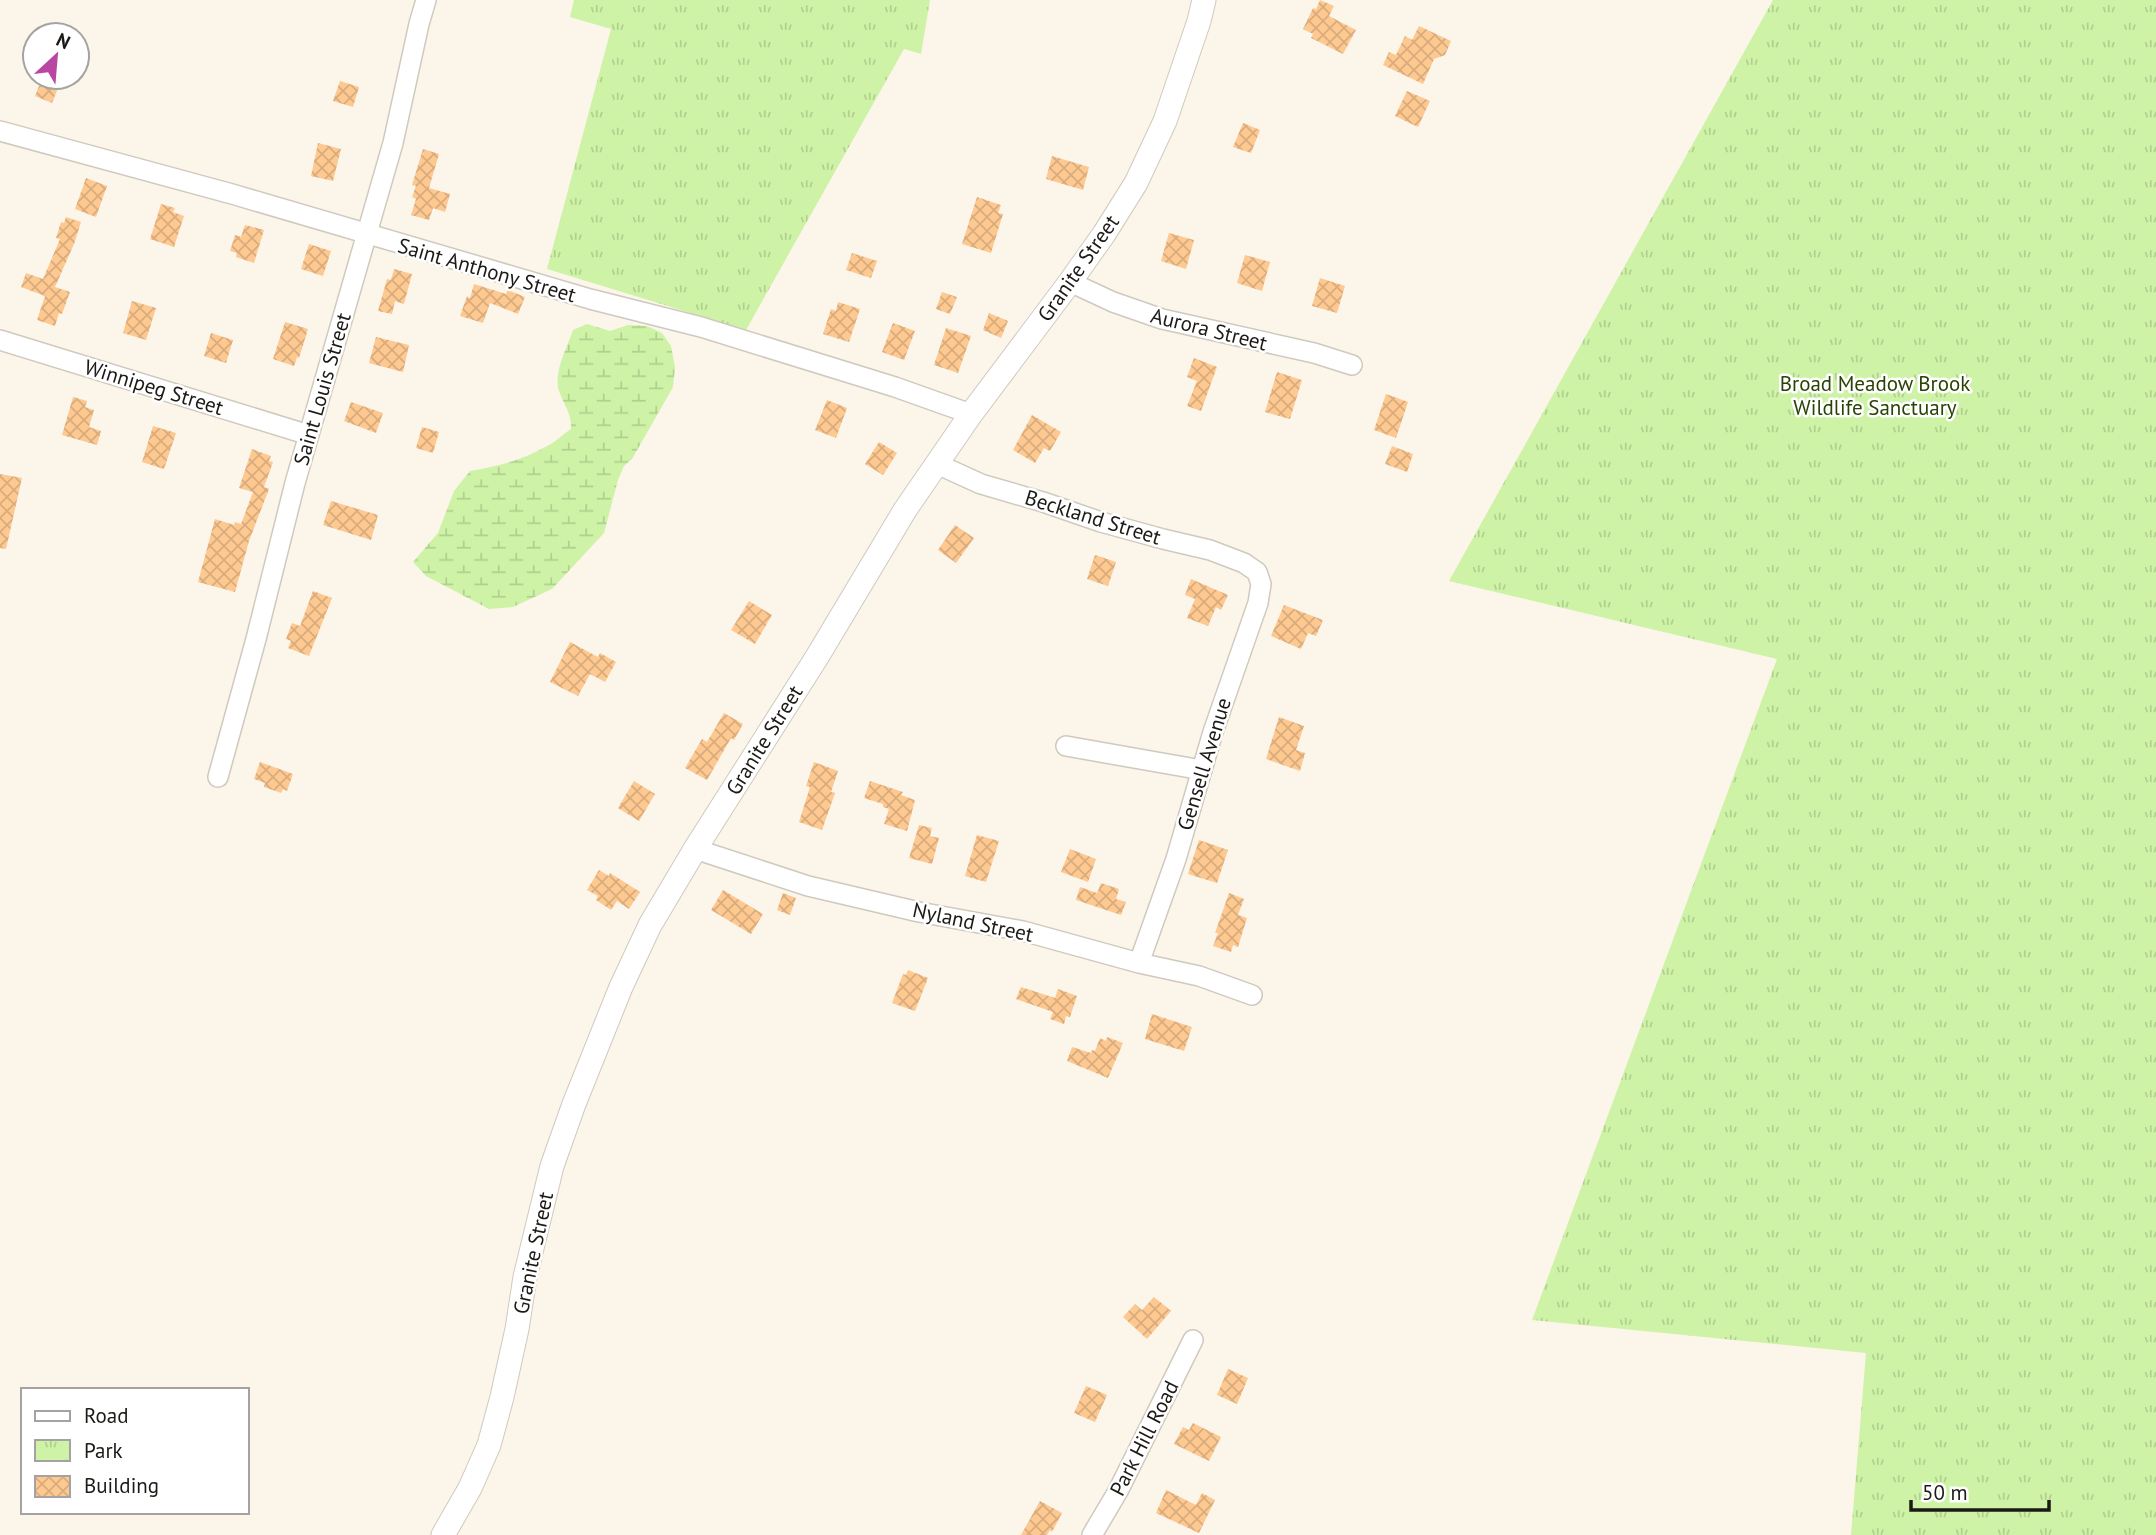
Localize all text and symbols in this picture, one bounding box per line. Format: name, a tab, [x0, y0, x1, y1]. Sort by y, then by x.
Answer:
north arrow	[21, 21, 91, 91]
text: N	[53, 27, 74, 54]
street label: Granite Street	[1031, 209, 1125, 327]
street label: Saint Anthony Street	[395, 232, 579, 308]
street label: Aurora Street	[1148, 302, 1270, 356]
street label: Saint Louis Street	[287, 310, 357, 468]
street label: Winnipeg Street	[81, 353, 227, 421]
park label: Broad Meadow Brook Wildlife Sanctuary	[1780, 370, 1970, 421]
street label: Beckland Street	[1022, 484, 1164, 550]
street label: Granite Street	[720, 680, 808, 800]
street label: Gensell Avenue	[1171, 694, 1237, 834]
street label: Nyland Street	[910, 896, 1036, 948]
street label: Granite Street	[507, 1189, 559, 1317]
street label: Park Hill Road	[1103, 1376, 1185, 1500]
legend	[21, 1388, 248, 1514]
text: Road	[84, 1402, 128, 1429]
text: Park	[84, 1437, 123, 1464]
scale bar	[1911, 1468, 2049, 1512]
text: Building	[84, 1472, 159, 1499]
text: 50 m	[1922, 1479, 1968, 1506]

